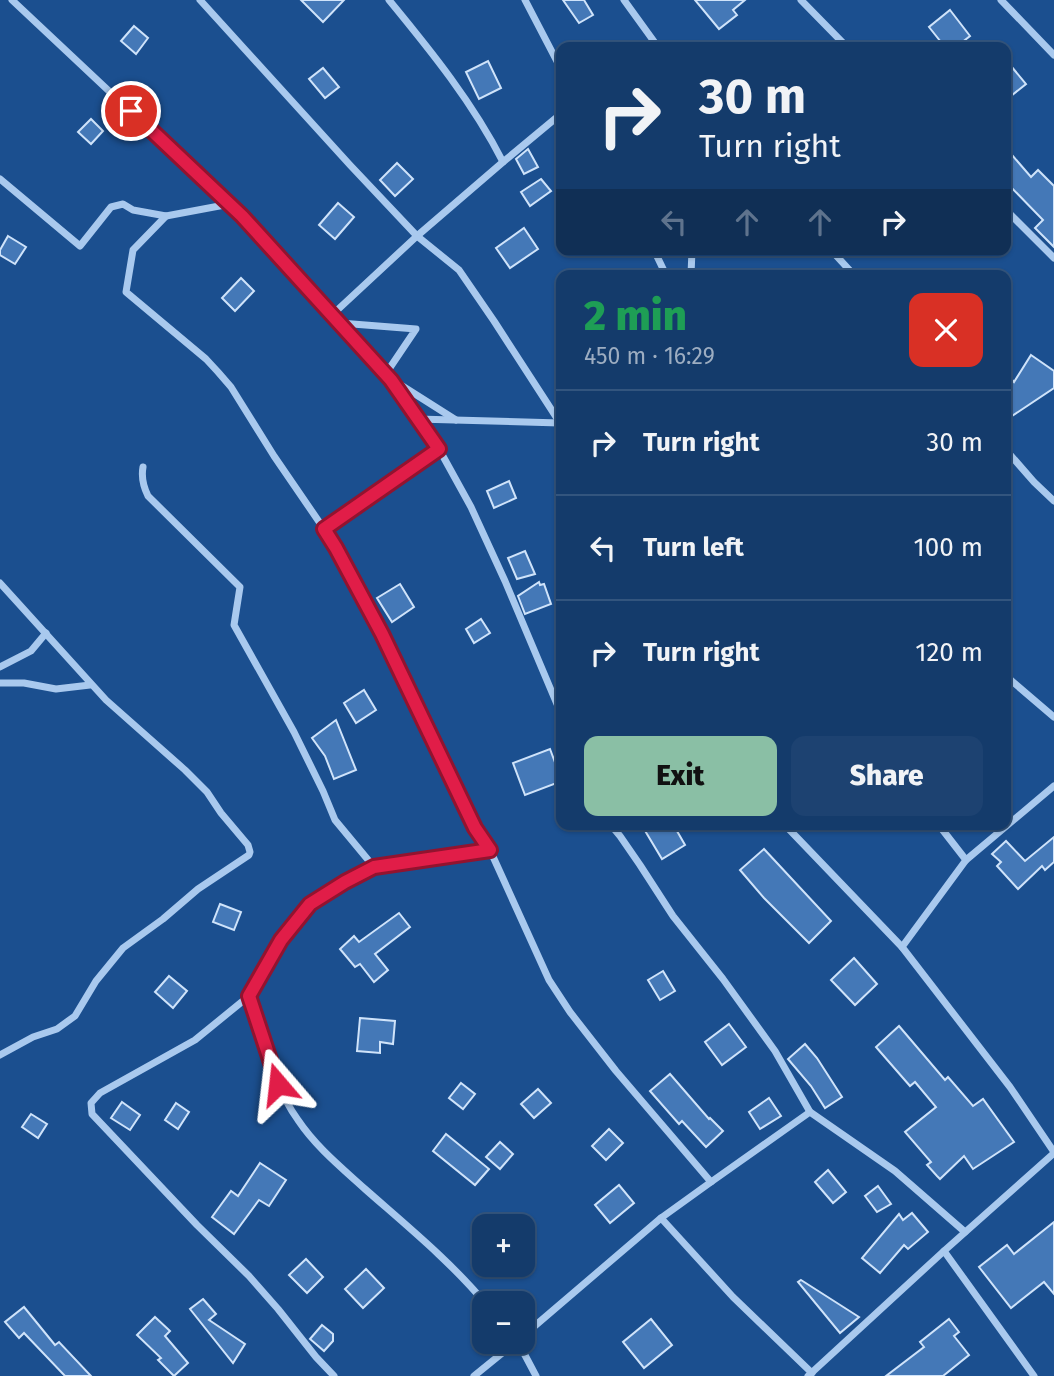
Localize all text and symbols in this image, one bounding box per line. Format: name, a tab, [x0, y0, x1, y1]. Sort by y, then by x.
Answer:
text: 30 m	[699, 67, 806, 126]
icon: right	[584, 70, 675, 161]
pin	[101, 81, 161, 141]
icon: arrive	[112, 92, 150, 130]
text: Turn right	[699, 127, 841, 165]
icon: left	[655, 203, 693, 241]
icon: ahead	[728, 203, 766, 241]
icon: ahead	[801, 203, 839, 241]
icon: right	[874, 203, 912, 241]
text: 2 min	[584, 291, 687, 341]
button: close	[909, 293, 983, 367]
text: 450 m · 16:29	[584, 342, 715, 370]
icon: right	[584, 424, 622, 462]
text: Turn right	[643, 427, 760, 458]
text: 30 m	[926, 427, 983, 458]
icon: left	[584, 529, 622, 567]
text: Turn left	[643, 532, 744, 563]
text: 100 m	[914, 532, 983, 563]
icon: right	[584, 634, 622, 672]
text: Turn right	[643, 637, 760, 668]
text: 120 m	[915, 637, 983, 668]
button: Exit	[584, 736, 777, 816]
button: Share	[791, 736, 983, 816]
position arrow	[241, 1047, 315, 1121]
map controls	[472, 1214, 535, 1354]
button: +	[472, 1214, 535, 1277]
button: −	[472, 1291, 535, 1354]

